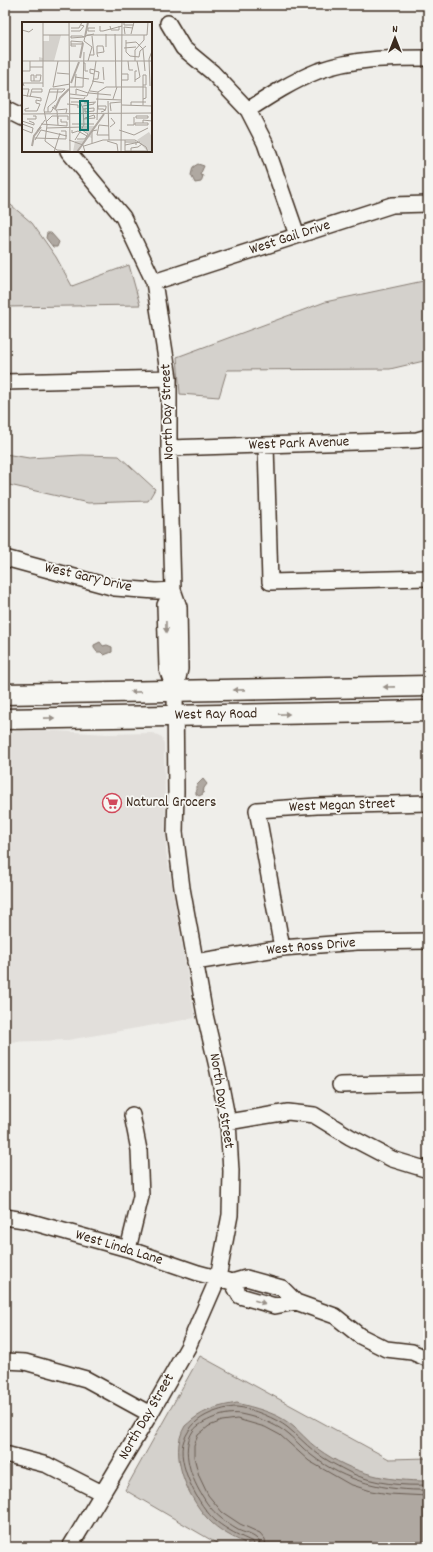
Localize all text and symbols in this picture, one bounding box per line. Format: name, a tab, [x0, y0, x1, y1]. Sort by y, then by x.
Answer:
north arrow	[375, 18, 415, 58]
inset map	[22, 22, 152, 152]
text: N	[392, 22, 398, 38]
street label: West Gail Drive	[247, 214, 334, 261]
street label: North Day Street	[155, 363, 181, 460]
street label: West Park Avenue	[248, 431, 350, 457]
street label: West Gary Drive	[42, 557, 134, 599]
one-way arrow	[163, 621, 169, 634]
one-way arrow	[382, 684, 395, 690]
one-way arrow	[232, 687, 245, 693]
one-way arrow	[130, 688, 142, 695]
street label: West Ray Road	[175, 703, 257, 727]
one-way arrow	[278, 711, 291, 717]
one-way arrow	[43, 715, 55, 722]
supermarket icon: Natural Grocers	[101, 792, 123, 814]
place label: Natural Grocers	[126, 792, 216, 814]
street label: West Megan Street	[288, 793, 396, 819]
street label: West Ross Drive	[265, 932, 357, 962]
street label: North Day Street	[203, 1052, 239, 1151]
street label: West Linda Lane	[73, 1224, 166, 1272]
one-way arrow	[255, 1299, 267, 1305]
street label: North Day Street	[113, 1369, 181, 1464]

